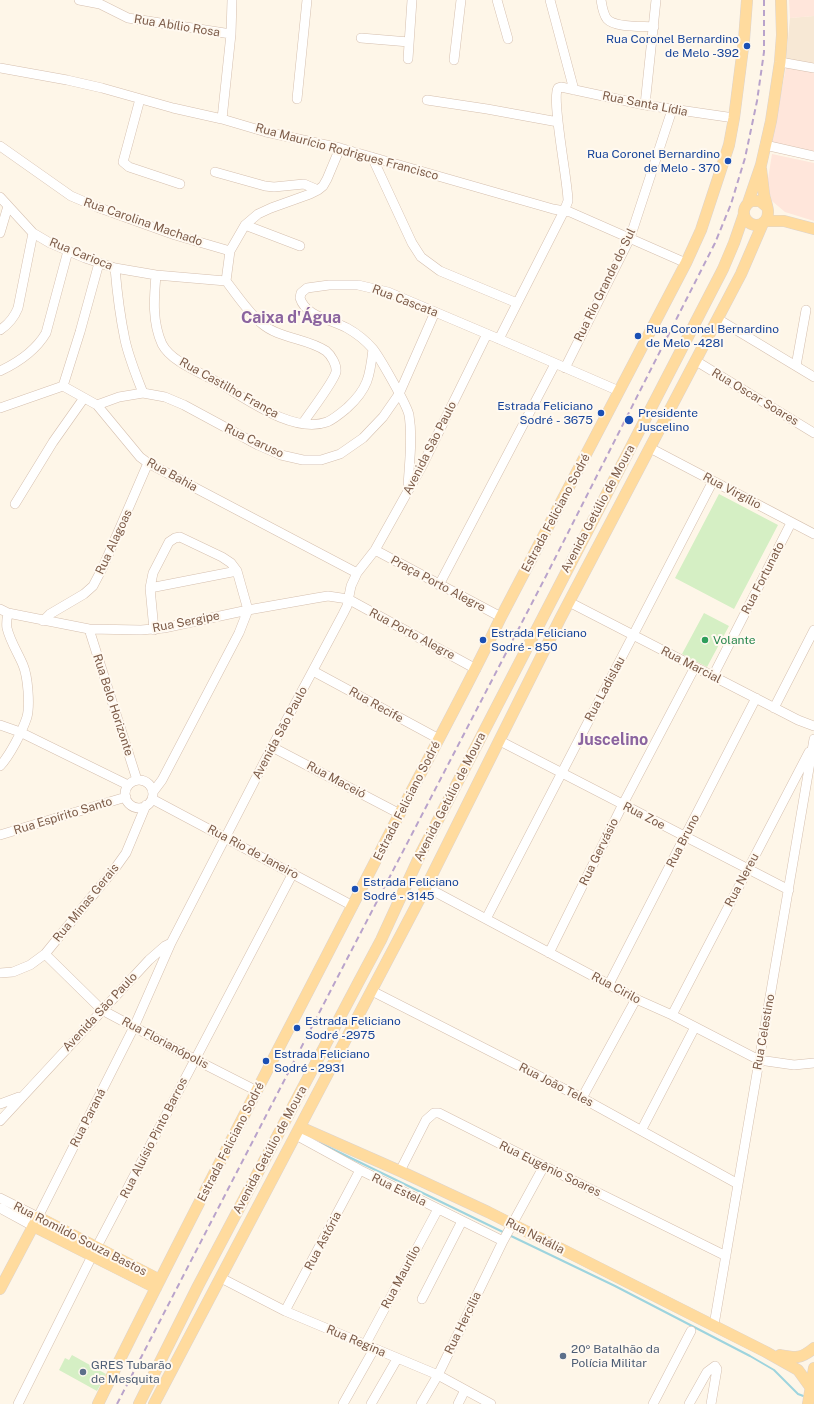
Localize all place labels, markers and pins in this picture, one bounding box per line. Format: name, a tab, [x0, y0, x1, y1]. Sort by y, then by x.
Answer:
place label: Rua Coronel Bernardino de Melo -392	[606, 32, 739, 60]
marker: Rua Coronel Bernardino de Melo -392	[742, 41, 752, 51]
place label: Rua Coronel Bernardino de Melo - 370	[587, 147, 720, 175]
marker: Rua Coronel Bernardino de Melo - 370	[723, 156, 733, 166]
place label: Rua Coronel Bernardino de Melo -428I	[646, 322, 779, 350]
marker: Rua Coronel Bernardino de Melo -428I	[633, 331, 643, 341]
place label: Estrada Feliciano Sodré - 3675	[497, 399, 593, 427]
place label: Presidente Juscelino	[638, 406, 698, 434]
marker: Estrada Feliciano Sodré - 3675	[596, 408, 606, 418]
marker: Presidente Juscelino	[623, 414, 635, 426]
place label: Estrada Feliciano Sodré - 850	[491, 626, 587, 654]
place label: Volante	[713, 633, 755, 647]
marker: Estrada Feliciano Sodré - 850	[478, 635, 488, 645]
marker: Volante	[700, 635, 710, 645]
place label: Estrada Feliciano Sodré - 3145	[363, 875, 459, 903]
marker: Estrada Feliciano Sodré - 3145	[350, 884, 360, 894]
place label: Estrada Feliciano Sodré -2975	[305, 1014, 401, 1042]
marker: Estrada Feliciano Sodré -2975	[292, 1023, 302, 1033]
place label: Estrada Feliciano Sodré - 2931	[274, 1047, 370, 1075]
marker: Estrada Feliciano Sodré - 2931	[261, 1056, 271, 1066]
place label: 20º Batalhão da Polícia Militar	[571, 1342, 660, 1370]
marker: 20º Batalhão da Polícia Militar	[558, 1351, 568, 1361]
place label: GRES Tubarão de Mesquita	[91, 1358, 171, 1386]
marker: GRES Tubarão de Mesquita	[78, 1367, 88, 1377]

